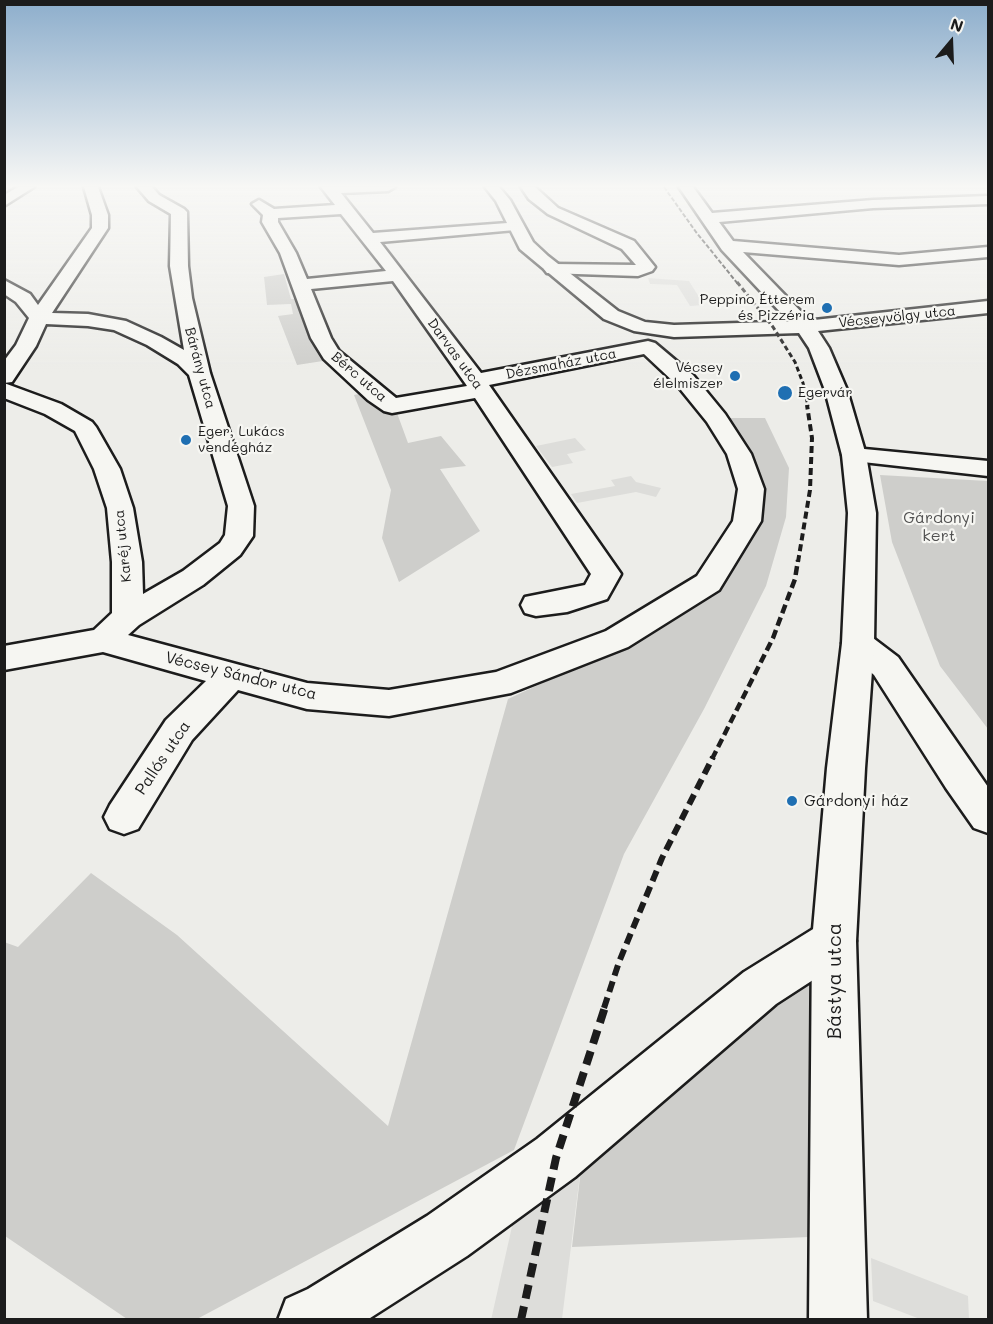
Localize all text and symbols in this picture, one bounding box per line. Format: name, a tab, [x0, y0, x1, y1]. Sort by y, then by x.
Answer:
north arrow	[921, 12, 981, 72]
text: N	[948, 13, 966, 36]
place label: Peppino Étterem és Pizzéria	[700, 292, 815, 324]
marker: Peppino Étterem és Pizzéria	[820, 301, 834, 315]
street label: Vécseyvölgy utca	[838, 303, 956, 331]
street label: Darvas utca	[424, 315, 486, 393]
street label: Bárány utca	[181, 326, 219, 410]
street label: Dézsmaház utca	[504, 345, 618, 383]
street label: Bérc utca	[328, 348, 390, 406]
place label: Vécsey élelmiszer	[653, 360, 723, 392]
marker: Vécsey élelmiszer	[728, 369, 742, 383]
marker: Egervár	[776, 384, 794, 402]
place label: Egervár	[798, 385, 852, 401]
place label: Eger, Lukács vendégház	[198, 424, 285, 456]
marker: Eger, Lukács vendégház	[179, 433, 193, 447]
park label: Gárdonyi kert	[903, 508, 975, 546]
street label: Karéj utca	[111, 509, 135, 583]
street label: Vécsey Sándor utca	[163, 648, 319, 704]
street label: Pallós utca	[131, 717, 195, 799]
place label: Gárdonyi ház	[804, 791, 909, 811]
marker: Gárdonyi ház	[785, 794, 799, 808]
street label: Bástya utca	[823, 923, 847, 1039]

